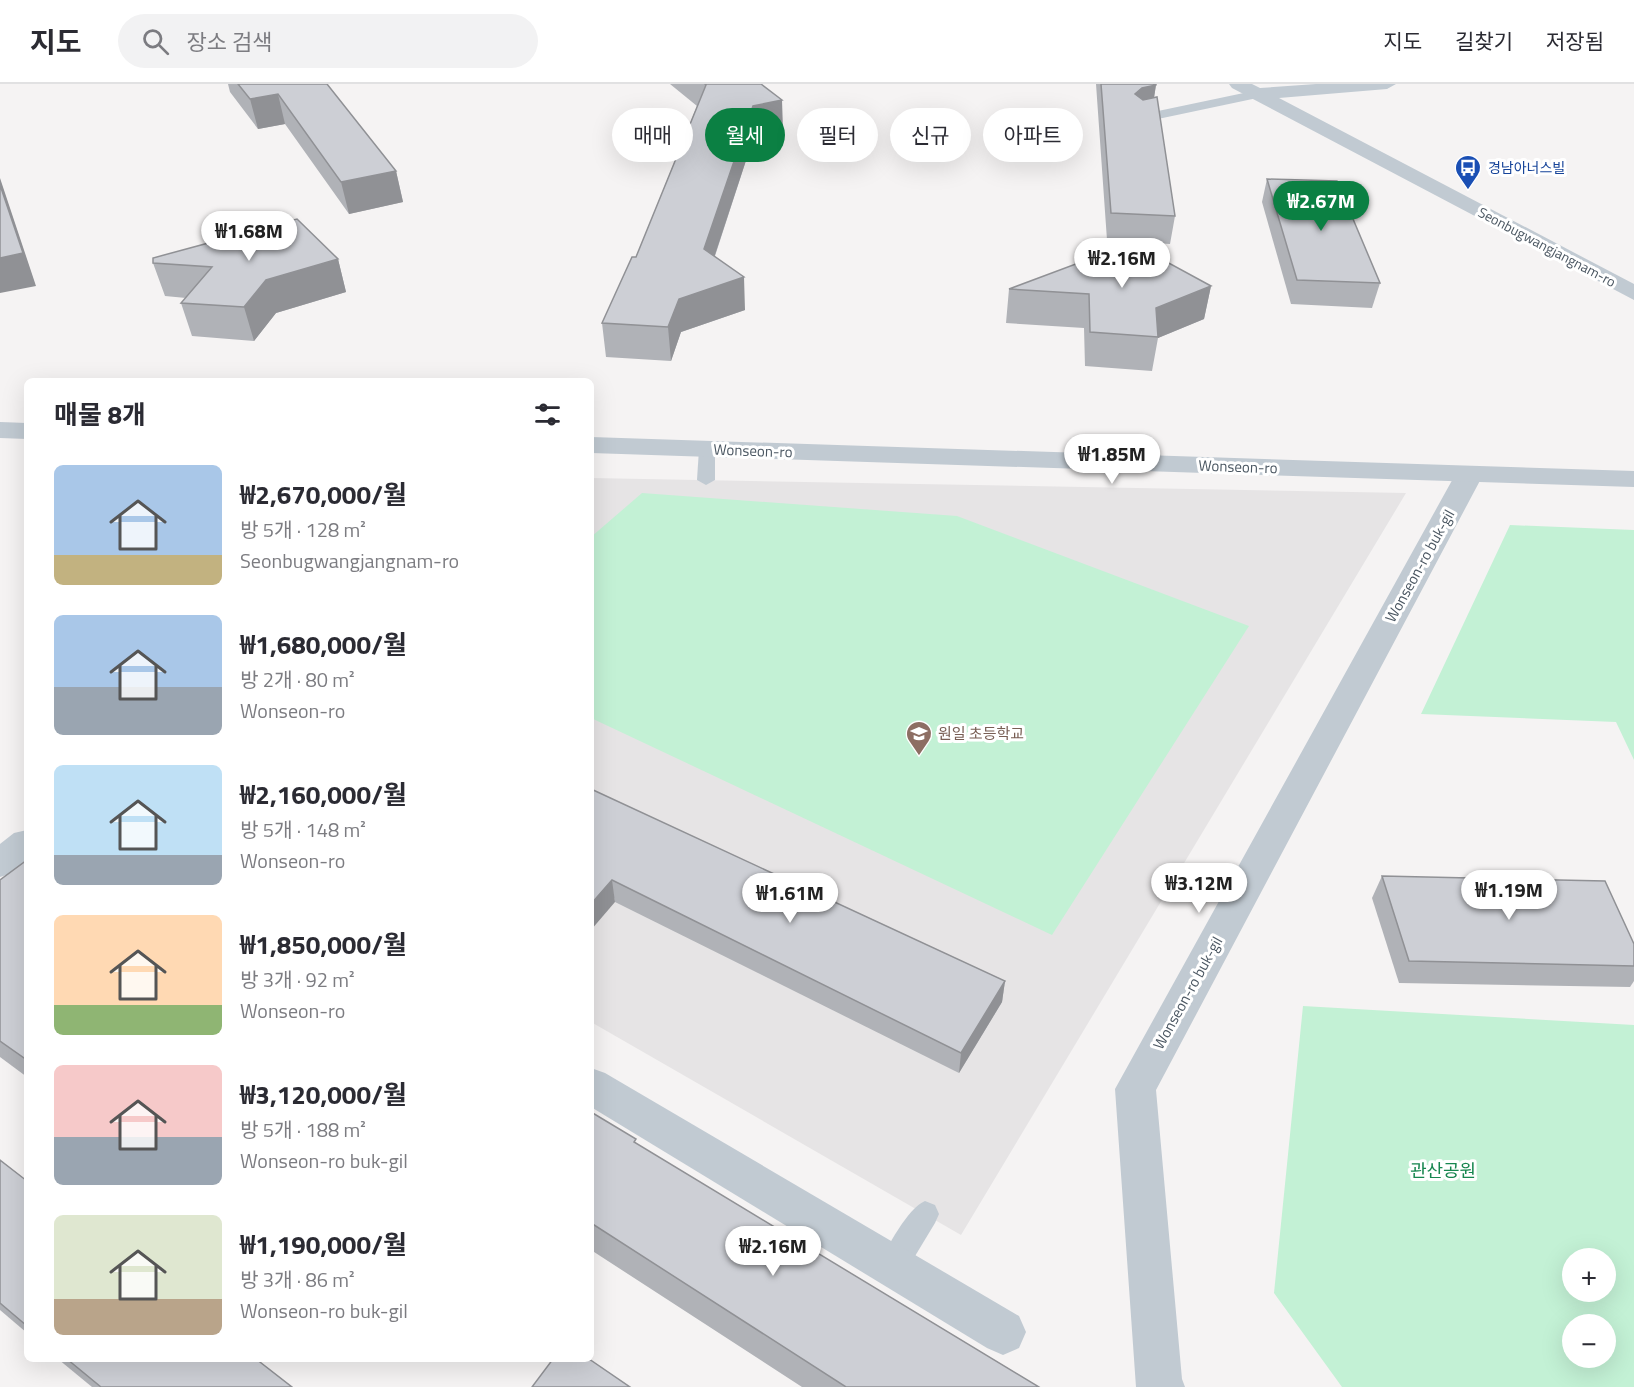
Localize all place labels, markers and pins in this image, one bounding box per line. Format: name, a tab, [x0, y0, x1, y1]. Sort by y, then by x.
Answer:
bus stop icon: 경남아너스빌	[1453, 153, 1483, 191]
place label: 경남아너스빌	[1488, 157, 1565, 178]
pin: ₩2.67M	[1272, 181, 1370, 232]
pin: ₩1.68M	[200, 211, 298, 262]
pin: ₩2.16M	[1073, 238, 1171, 289]
pin: ₩1.85M	[1063, 434, 1161, 485]
school or university icon: 원일 초등학교	[904, 719, 934, 757]
place label: 원일 초등학교	[938, 722, 1024, 745]
pin: ₩3.12M	[1150, 863, 1248, 914]
pin: ₩1.19M	[1460, 870, 1558, 921]
pin: ₩1.61M	[741, 873, 839, 924]
pin: ₩2.16M	[724, 1226, 822, 1277]

